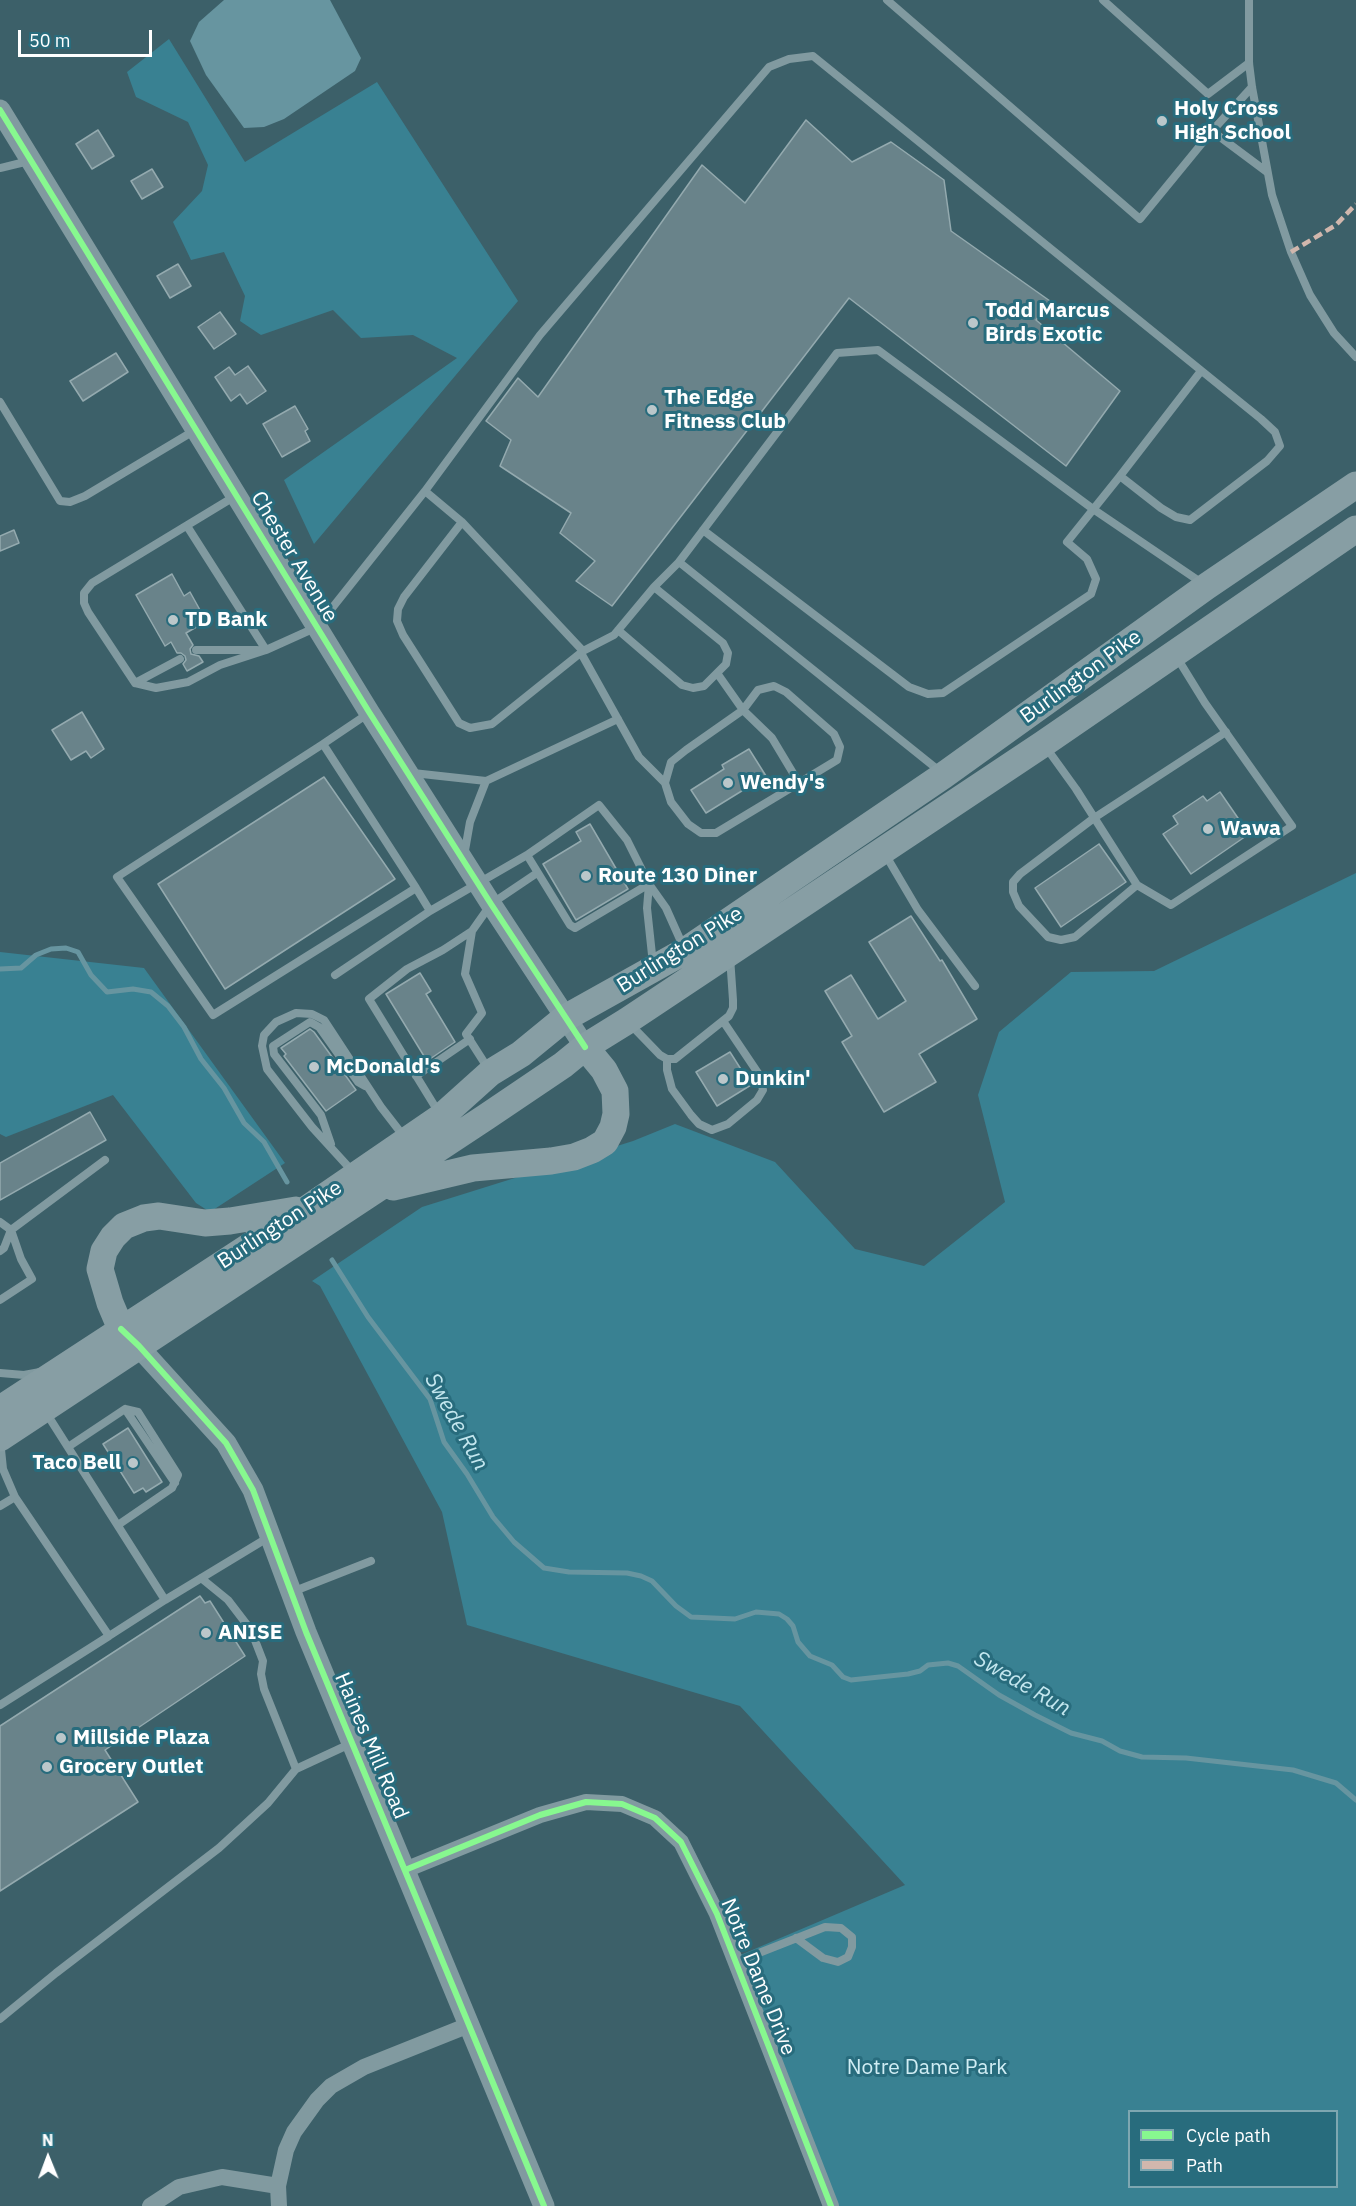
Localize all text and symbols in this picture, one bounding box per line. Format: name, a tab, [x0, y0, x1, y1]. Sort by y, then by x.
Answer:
scale bar	[21, 18, 154, 56]
text: 50 m	[29, 29, 71, 52]
place label: Holy Cross High School	[1174, 96, 1291, 146]
marker: Holy Cross High School	[1155, 114, 1169, 128]
place label: Todd Marcus Birds Exotic	[985, 298, 1110, 348]
marker: Todd Marcus Birds Exotic	[966, 316, 980, 330]
place label: The Edge Fitness Club	[664, 385, 786, 435]
marker: The Edge Fitness Club	[645, 403, 659, 417]
street label: Chester Avenue	[245, 487, 343, 627]
place label: TD Bank	[185, 607, 267, 633]
marker: TD Bank	[166, 613, 180, 627]
street label: Burlington Pike	[1016, 625, 1146, 729]
place label: Wendy's	[740, 770, 825, 796]
marker: Wendy's	[721, 776, 735, 790]
place label: Wawa	[1220, 816, 1281, 842]
marker: Wawa	[1201, 822, 1215, 836]
place label: Route 130 Diner	[598, 863, 757, 889]
marker: Route 130 Diner	[579, 869, 593, 883]
street label: Burlington Pike	[612, 901, 748, 999]
place label: McDonald's	[326, 1054, 440, 1080]
marker: McDonald's	[307, 1060, 321, 1074]
place label: Dunkin'	[735, 1066, 811, 1092]
marker: Dunkin'	[716, 1072, 730, 1086]
street label: Burlington Pike	[213, 1175, 347, 1275]
water label: Swede Run	[418, 1369, 494, 1475]
place label: Taco Bell	[32, 1450, 121, 1476]
marker: Taco Bell	[126, 1456, 140, 1470]
place label: ANISE	[218, 1620, 283, 1646]
marker: ANISE	[199, 1626, 213, 1640]
water label: Swede Run	[969, 1646, 1075, 1722]
street label: Haines Mill Road	[329, 1669, 413, 1823]
place label: Millside Plaza	[73, 1725, 210, 1751]
marker: Millside Plaza	[54, 1731, 68, 1745]
place label: Grocery Outlet	[59, 1754, 203, 1780]
marker: Grocery Outlet	[40, 1760, 54, 1774]
street label: Notre Dame Drive	[715, 1895, 801, 2059]
park label: Notre Dame Park	[847, 2055, 1007, 2081]
legend	[1128, 2110, 1338, 2188]
text: Cycle path	[1186, 2124, 1271, 2147]
north arrow	[18, 2128, 78, 2188]
text: N	[42, 2130, 54, 2150]
text: Path	[1186, 2154, 1223, 2177]

